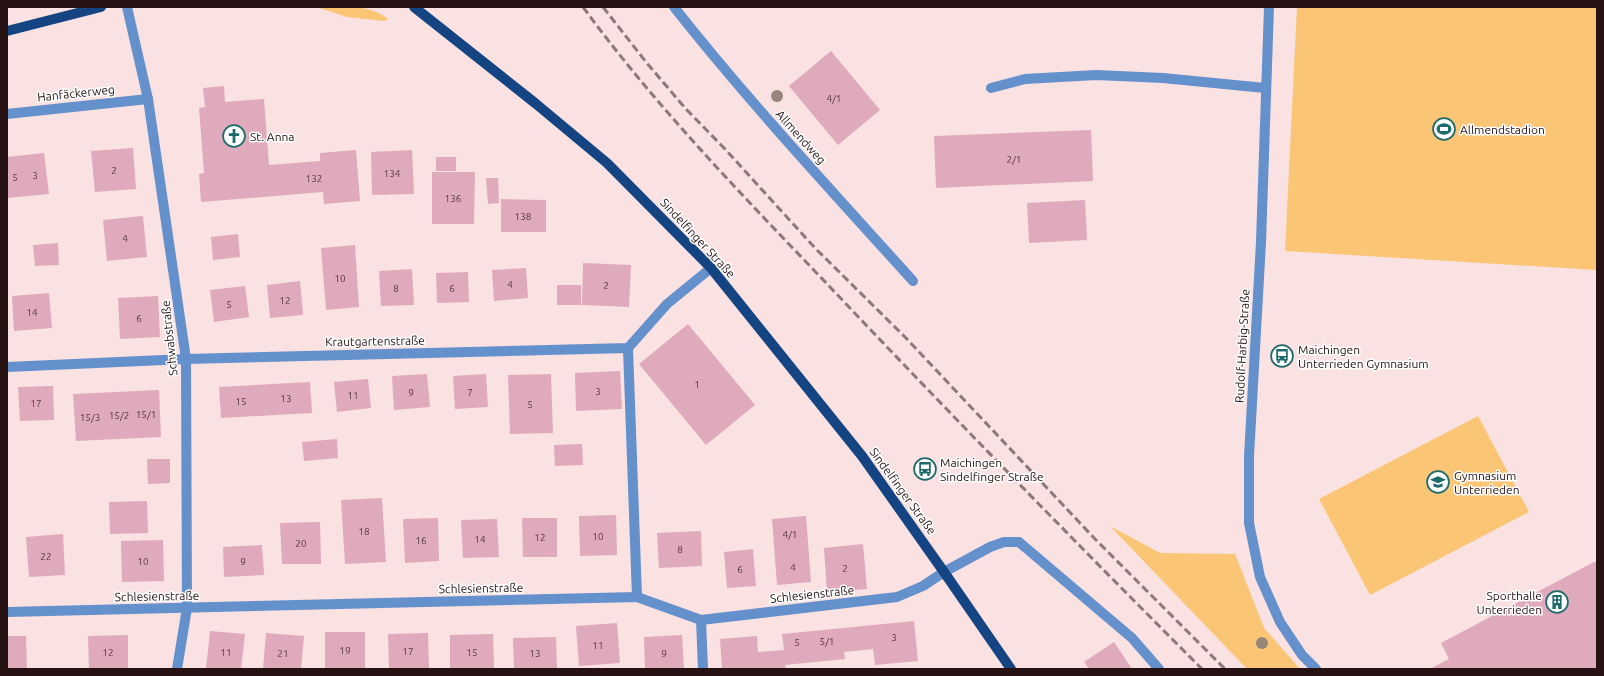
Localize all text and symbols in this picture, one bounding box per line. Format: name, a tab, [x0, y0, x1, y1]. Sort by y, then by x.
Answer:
street label: Hanfäckerweg	[37, 82, 115, 104]
house number: 4/1	[827, 93, 841, 104]
street label: Allmendweg	[773, 107, 829, 167]
sports icon: Allmendstadion	[1431, 116, 1457, 142]
church icon: St. Anna	[221, 123, 247, 149]
place label: Allmendstadion	[1460, 123, 1545, 136]
place label: St. Anna	[250, 130, 295, 143]
house number: 2/1	[1007, 154, 1021, 165]
house number: 2	[111, 165, 117, 176]
house number: 134	[384, 168, 401, 179]
house number: 3	[32, 170, 38, 181]
house number: 5	[12, 172, 18, 183]
house number: 132	[306, 173, 322, 184]
house number: 136	[445, 193, 462, 204]
street label: Sindelfinger Straße	[658, 196, 738, 280]
house number: 138	[515, 211, 532, 222]
house number: 4	[122, 233, 128, 244]
house number: 10	[334, 273, 346, 284]
house number: 4	[507, 279, 513, 290]
house number: 2	[603, 280, 609, 291]
house number: 8	[393, 283, 399, 294]
house number: 6	[449, 283, 455, 294]
street label: Rudolf-Harbig-Straße	[1233, 289, 1251, 403]
house number: 12	[279, 295, 291, 306]
house number: 5	[226, 299, 232, 310]
street label: Schwabstraße	[159, 300, 179, 376]
house number: 14	[26, 307, 38, 318]
house number: 6	[136, 313, 142, 324]
street label: Krautgartenstraße	[325, 334, 425, 348]
bus stop icon: Maichingen Unterrieden Gymnasium	[1269, 343, 1295, 369]
place label: Maichingen Unterrieden Gymnasium	[1298, 343, 1429, 370]
house number: 1	[694, 379, 700, 390]
house number: 3	[595, 386, 601, 397]
house number: 9	[408, 387, 414, 398]
house number: 7	[467, 387, 473, 398]
house number: 11	[347, 390, 359, 401]
house number: 13	[280, 393, 292, 404]
house number: 15	[235, 396, 247, 407]
house number: 17	[30, 398, 42, 409]
house number: 5	[527, 399, 533, 410]
house number: 15/1	[136, 409, 156, 420]
house number: 15/2	[109, 410, 129, 421]
house number: 15/3	[80, 412, 100, 423]
street label: Sindelfinger Straße	[867, 445, 939, 537]
bus stop icon: Maichingen Sindelfinger Straße	[912, 456, 938, 482]
place label: Maichingen Sindelfinger Straße	[940, 456, 1044, 483]
school or university icon: Gymnasium Unterrieden	[1425, 469, 1451, 495]
place label: Gymnasium Unterrieden	[1454, 469, 1520, 496]
house number: 18	[358, 526, 370, 537]
house number: 4/1	[783, 529, 797, 540]
house number: 10	[592, 531, 604, 542]
house number: 12	[534, 532, 546, 543]
house number: 14	[474, 534, 486, 545]
house number: 16	[415, 535, 427, 546]
house number: 20	[295, 538, 307, 549]
house number: 8	[677, 544, 683, 555]
house number: 22	[40, 551, 52, 562]
house number: 10	[137, 556, 149, 567]
house number: 9	[240, 556, 246, 567]
house number: 4	[790, 562, 796, 573]
house number: 2	[842, 563, 848, 574]
house number: 6	[737, 564, 743, 575]
street label: Schlesienstraße	[439, 581, 523, 595]
street label: Schlesienstraße	[769, 583, 855, 605]
street label: Schlesienstraße	[115, 589, 199, 603]
place label: Sporthalle Unterrieden	[1477, 589, 1542, 616]
building icon: Sporthalle Unterrieden	[1544, 589, 1570, 615]
house number: 3	[891, 632, 897, 643]
house number: 5/1	[820, 636, 834, 647]
house number: 5	[794, 637, 800, 648]
house number: 11	[592, 640, 604, 651]
house number: 19	[339, 645, 351, 656]
house number: 17	[402, 646, 414, 657]
house number: 12	[102, 647, 114, 658]
house number: 11	[220, 647, 232, 658]
house number: 15	[466, 647, 478, 658]
house number: 21	[277, 648, 289, 659]
house number: 13	[529, 648, 541, 659]
house number: 9	[661, 648, 667, 659]

